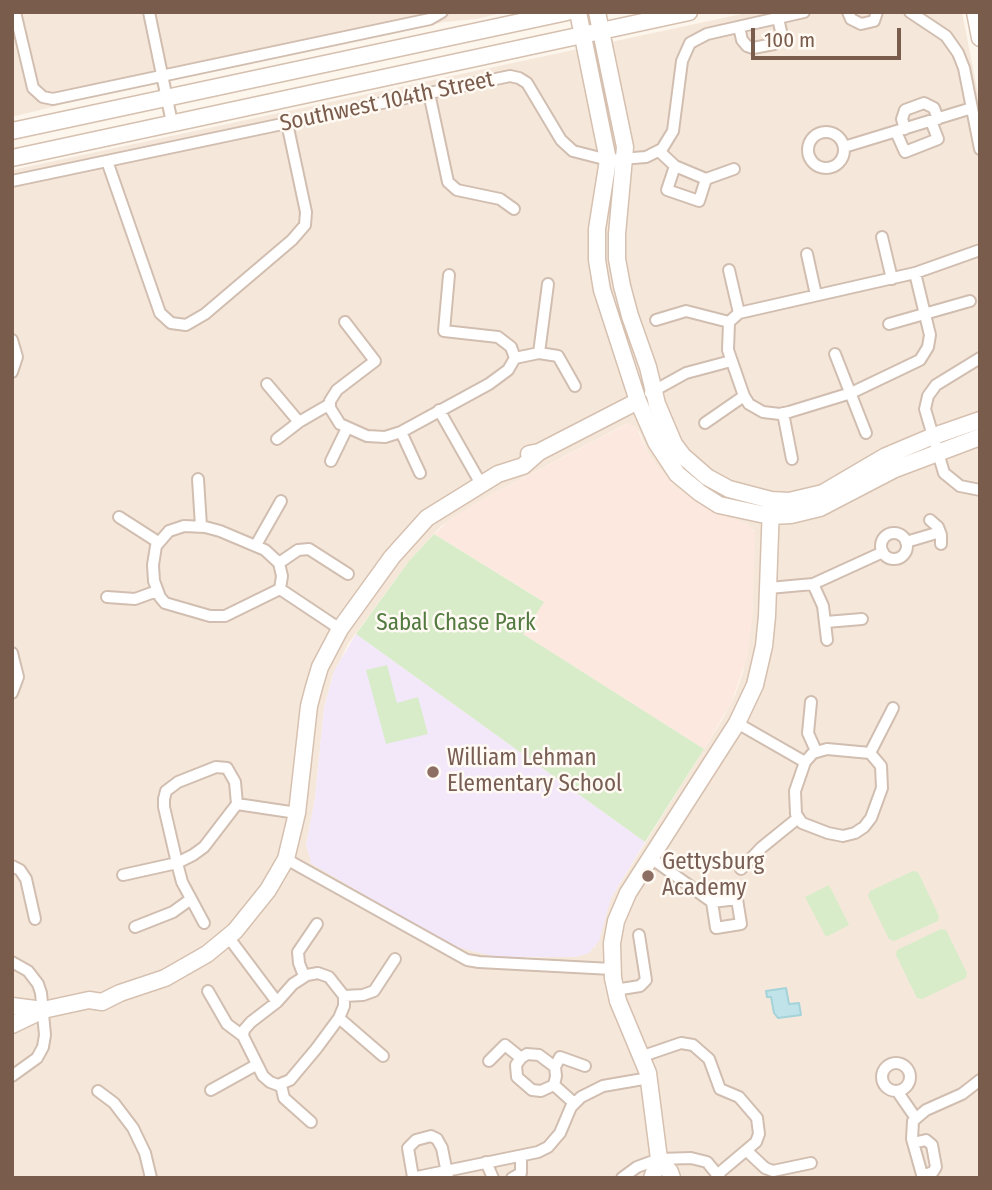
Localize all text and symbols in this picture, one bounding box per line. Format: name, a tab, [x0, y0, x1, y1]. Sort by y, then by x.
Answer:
scale bar	[754, 14, 904, 58]
text: 100 m	[764, 27, 815, 53]
street label: Southwest 104th Street	[277, 66, 497, 138]
park label: Sabal Chase Park	[376, 610, 536, 638]
place label: William Lehman Elementary School	[447, 745, 622, 799]
marker: William Lehman Elementary School	[425, 764, 441, 780]
place label: Gettysburg Academy	[662, 849, 764, 903]
marker: Gettysburg Academy	[640, 868, 656, 884]

